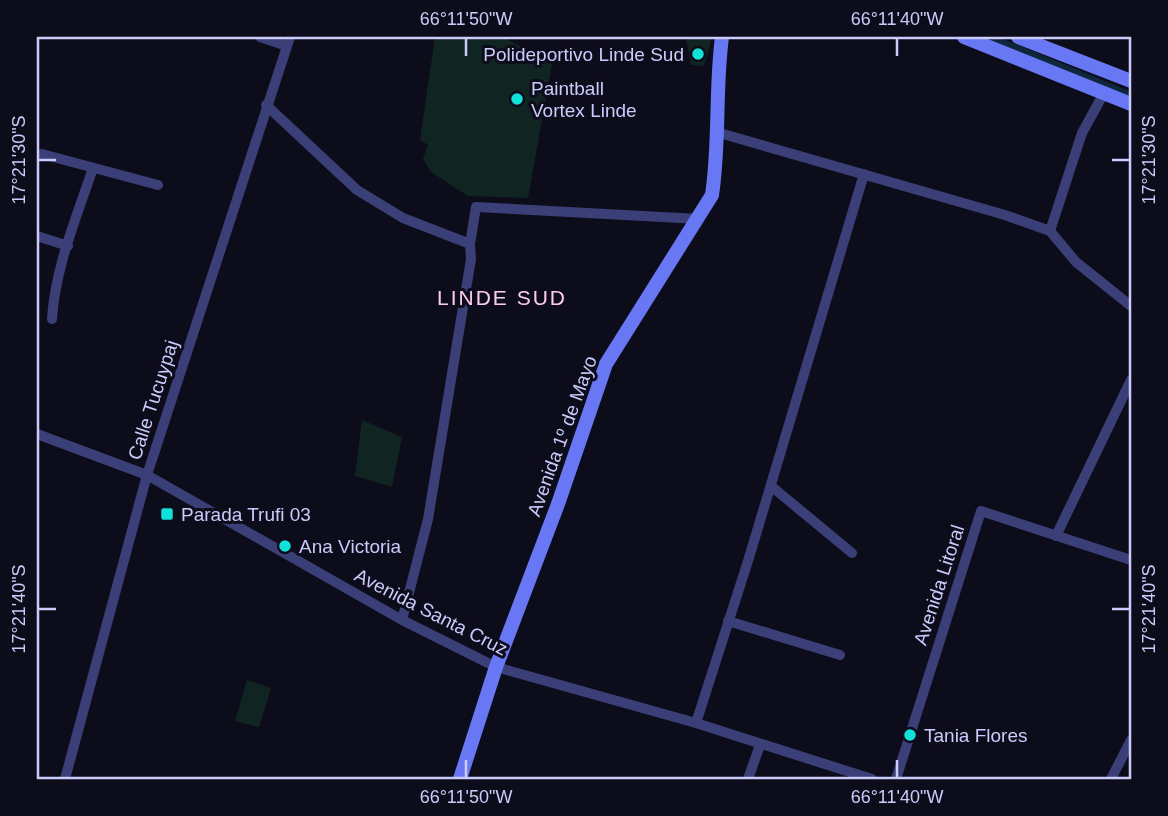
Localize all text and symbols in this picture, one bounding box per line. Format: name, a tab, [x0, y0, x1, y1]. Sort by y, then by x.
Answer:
text: 66°11'50"W	[420, 9, 512, 29]
text: 66°11'40"W	[851, 9, 943, 29]
place label: Polideportivo Linde Sud	[483, 44, 684, 65]
marker: Polideportivo Linde Sud	[690, 46, 706, 62]
place label: Paintball Vortex Linde	[531, 78, 637, 121]
marker: Paintball Vortex Linde	[509, 91, 525, 107]
text: 17°21'30"S	[9, 115, 29, 205]
text: 17°21'30"S	[1139, 115, 1159, 205]
district label: LINDE SUD	[437, 286, 567, 309]
street label: Calle Tucuypaj	[124, 337, 182, 463]
street label: Avenida 1º de Mayo	[523, 353, 601, 519]
place label: Parada Trufi 03	[181, 504, 311, 525]
marker: Parada Trufi 03	[159, 506, 175, 522]
street label: Avenida Litoral	[910, 522, 968, 648]
place label: Ana Victoria	[299, 536, 402, 557]
marker: Ana Victoria	[277, 538, 293, 554]
text: 17°21'40"S	[9, 564, 29, 654]
street label: Avenida Santa Cruz	[351, 564, 511, 660]
text: 17°21'40"S	[1139, 564, 1159, 654]
place label: Tania Flores	[924, 725, 1028, 746]
marker: Tania Flores	[902, 727, 918, 743]
text: 66°11'50"W	[420, 787, 512, 807]
text: 66°11'40"W	[851, 787, 943, 807]

